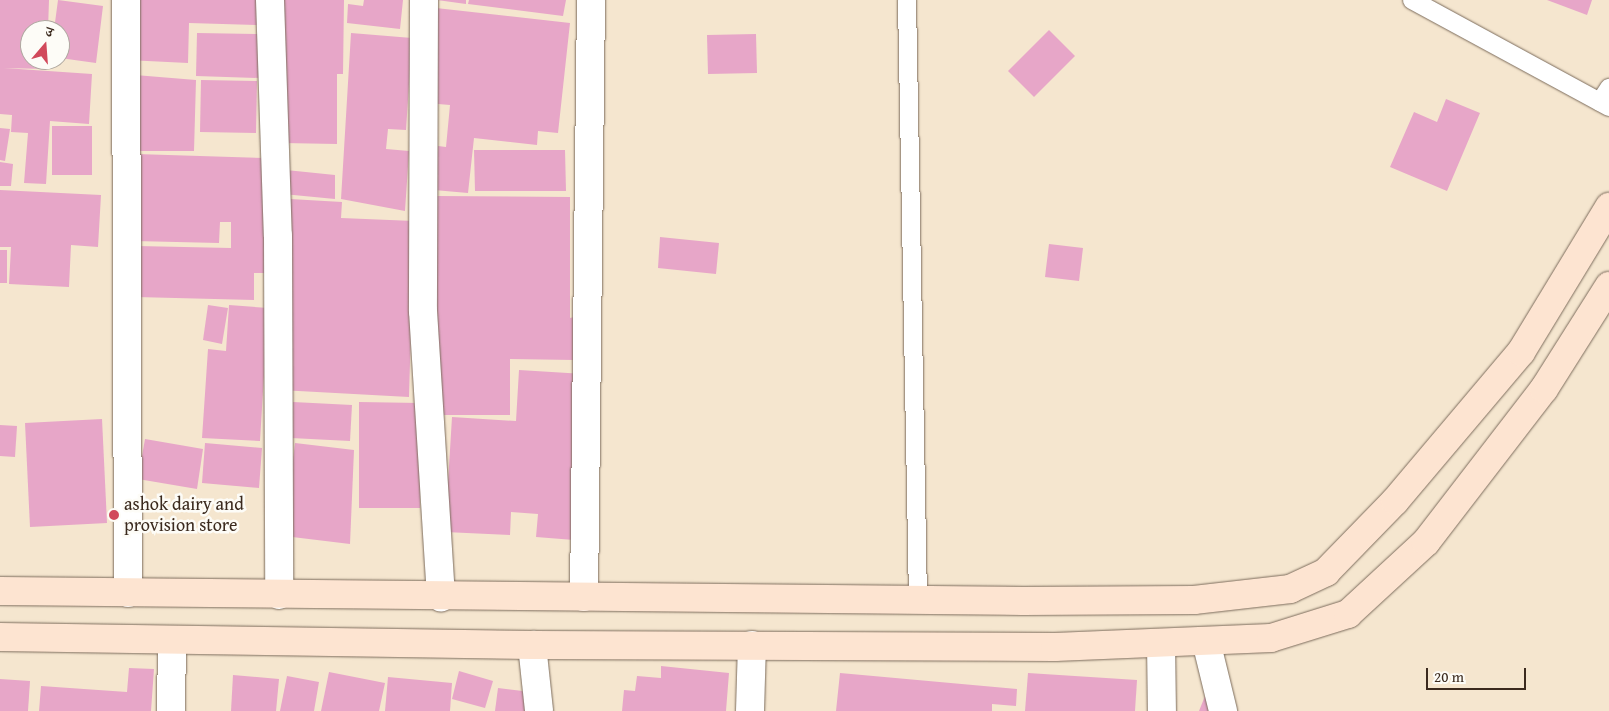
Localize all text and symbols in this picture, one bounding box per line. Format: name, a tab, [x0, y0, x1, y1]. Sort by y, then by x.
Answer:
north arrow	[20, 20, 70, 70]
text: उ	[43, 21, 56, 42]
place label: ashok dairy and provision store	[124, 494, 244, 536]
marker: ashok dairy and provision store	[108, 509, 120, 521]
scale bar	[1429, 658, 1529, 690]
text: 20 m	[1434, 666, 1464, 687]

